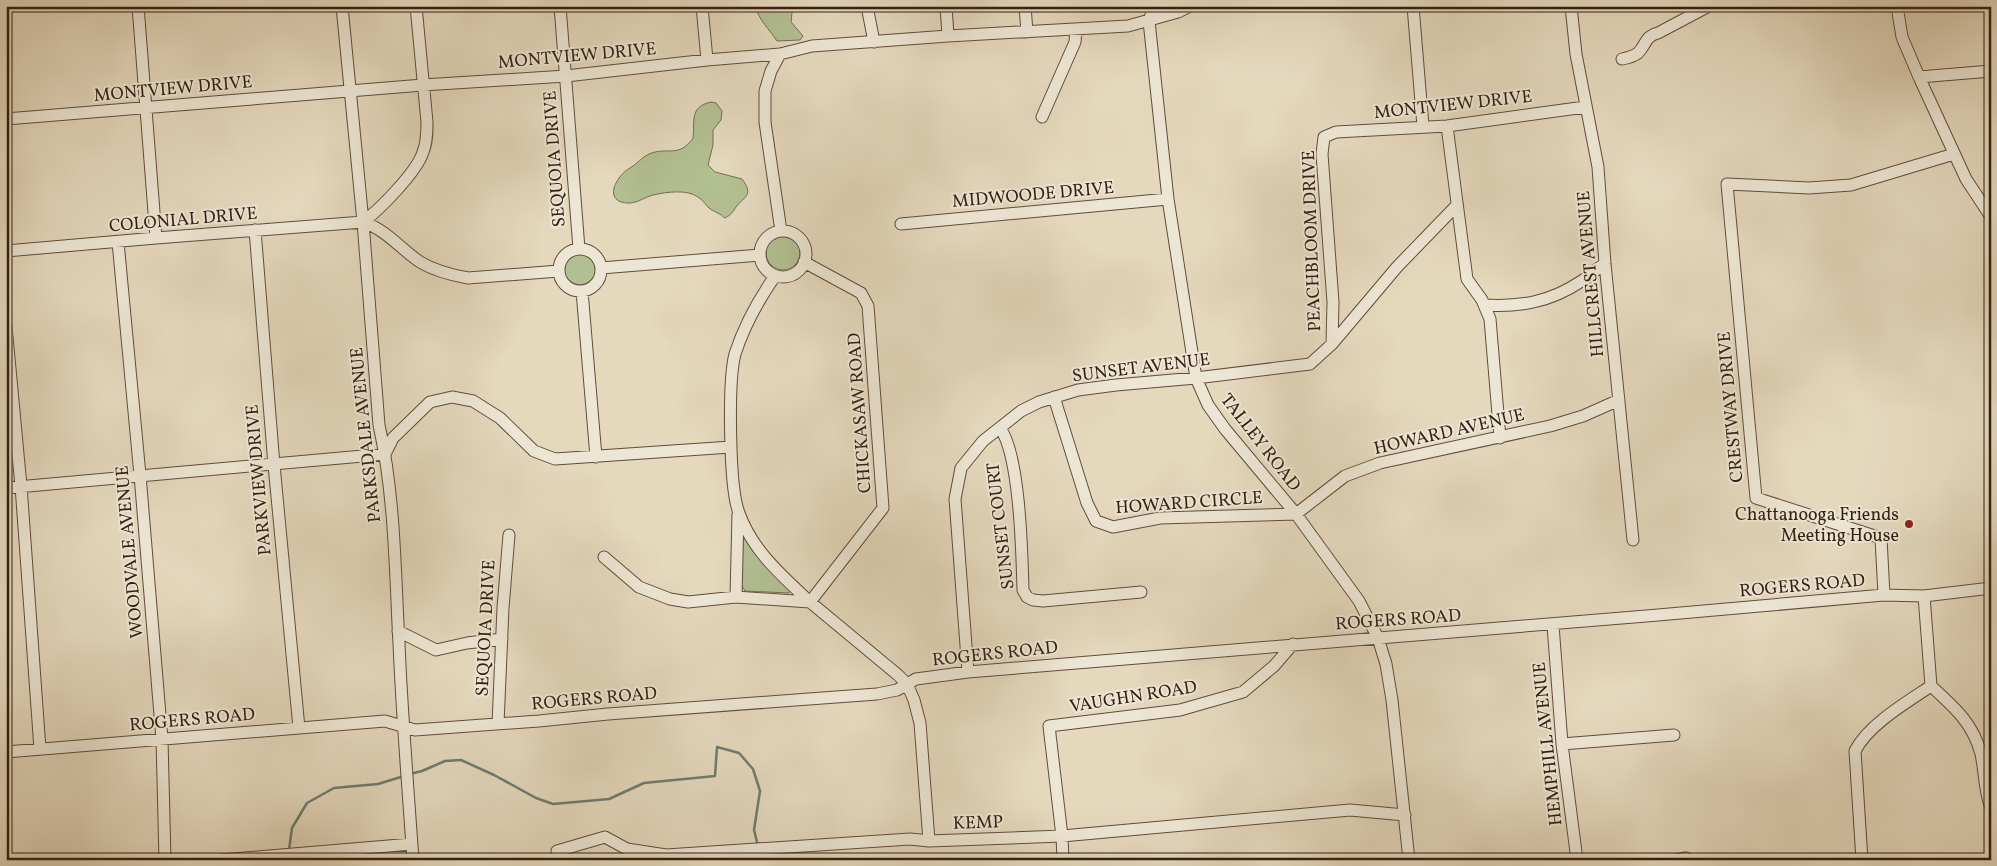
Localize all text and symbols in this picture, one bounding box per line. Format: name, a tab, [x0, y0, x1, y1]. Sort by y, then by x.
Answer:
street label: MONTVIEW DRIVE	[497, 37, 658, 76]
street label: MONTVIEW DRIVE	[93, 70, 254, 109]
street label: MONTVIEW DRIVE	[1373, 85, 1534, 126]
street label: SEQUOIA DRIVE	[538, 90, 573, 228]
street label: PEACHBLOOM DRIVE	[1297, 150, 1328, 332]
street label: MIDWOODE DRIVE	[951, 176, 1115, 215]
street label: HILLCREST AVENUE	[1572, 189, 1611, 358]
street label: COLONIAL DRIVE	[108, 202, 259, 239]
street label: CRESTWAY DRIVE	[1712, 330, 1751, 483]
street label: CHICKASAW ROAD	[842, 332, 879, 494]
street label: PARKSDALE AVENUE	[345, 346, 388, 524]
street label: SUNSET AVENUE	[1071, 348, 1212, 389]
street label: TALLEY ROAD	[1214, 389, 1306, 497]
street label: PARKVIEW DRIVE	[240, 403, 279, 557]
street label: HOWARD AVENUE	[1372, 403, 1527, 462]
street label: SUNSET COURT	[981, 460, 1022, 591]
street label: WOODVALE AVENUE	[110, 464, 151, 639]
street label: HOWARD CIRCLE	[1115, 486, 1264, 521]
place label: Chattanooga Friends Meeting House	[1735, 503, 1899, 549]
marker: Chattanooga Friends Meeting House	[1903, 518, 1915, 530]
street label: SEQUOIA DRIVE	[470, 559, 503, 697]
street label: ROGERS ROAD	[1738, 569, 1866, 604]
street label: ROGERS ROAD	[1334, 604, 1462, 637]
street label: ROGERS ROAD	[931, 635, 1059, 674]
street label: HEMPHILL AVENUE	[1527, 660, 1570, 827]
street label: VAUGHN ROAD	[1068, 675, 1199, 720]
street label: ROGERS ROAD	[530, 682, 658, 717]
street label: ROGERS ROAD	[128, 703, 256, 738]
street label: KEMP	[953, 810, 1004, 837]

